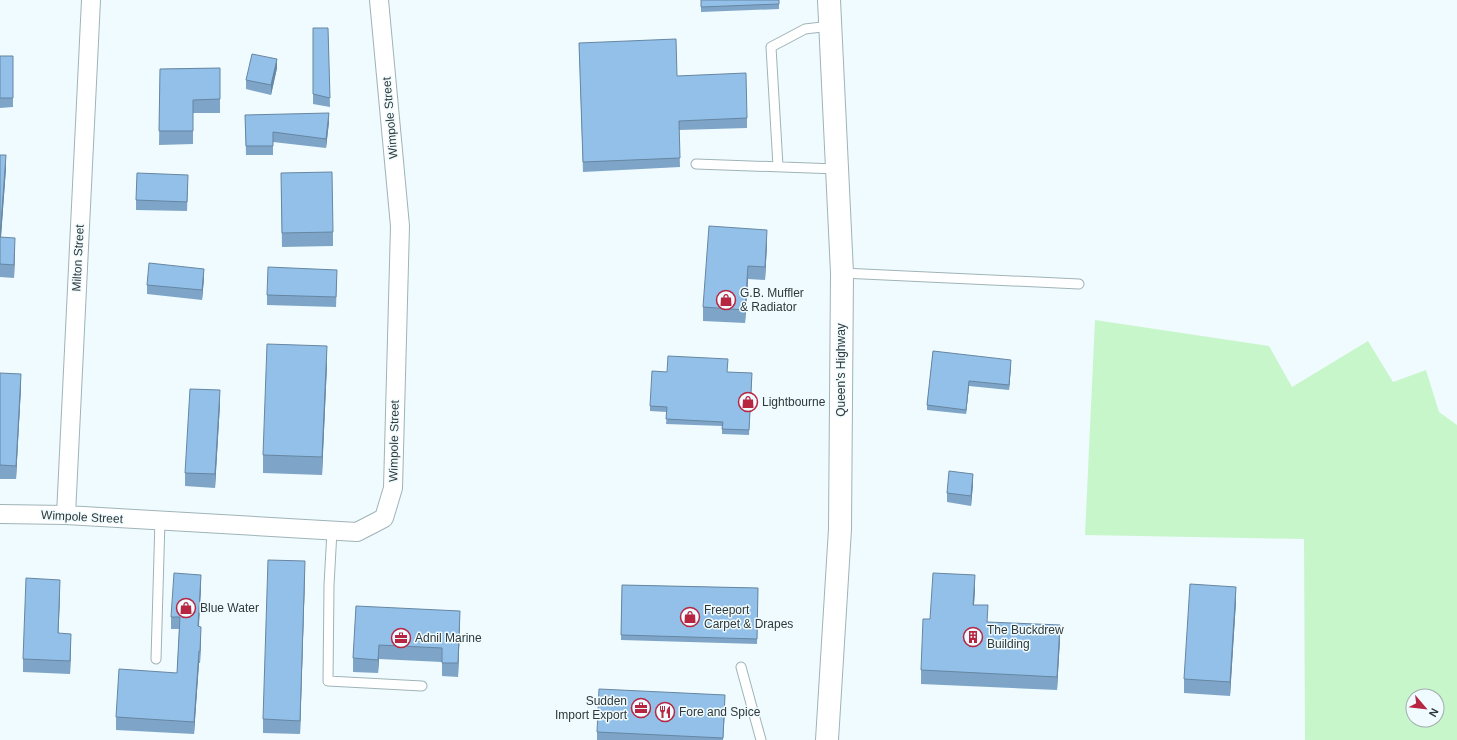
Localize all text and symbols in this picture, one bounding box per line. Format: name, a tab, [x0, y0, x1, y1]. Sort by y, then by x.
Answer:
street label: Wimpole Street	[379, 76, 401, 159]
street label: Milton Street	[69, 223, 87, 292]
place label: G.B. Muffler & Radiator	[740, 286, 804, 314]
shop icon: G.B. Muffler & Radiator	[715, 289, 737, 311]
street label: Queen's Highway	[834, 323, 848, 417]
shop icon: Lightbourne	[737, 391, 759, 413]
place label: Lightbourne	[762, 395, 826, 409]
street label: Wimpole Street	[386, 399, 402, 482]
street label: Wimpole Street	[41, 508, 124, 526]
shop icon: Blue Water	[175, 597, 197, 619]
place label: Blue Water	[200, 601, 259, 615]
place label: Freeport Carpet & Drapes	[704, 603, 793, 631]
shop icon: Freeport Carpet & Drapes	[679, 606, 701, 628]
place label: The Buckdrew Building	[987, 623, 1064, 651]
building icon: The Buckdrew Building	[962, 626, 984, 648]
office icon: Adnil Marine	[390, 627, 412, 649]
place label: Adnil Marine	[415, 631, 482, 645]
north arrow	[1405, 688, 1445, 728]
place label: Sudden Import Export	[555, 694, 628, 722]
office icon: Sudden Import Export	[630, 697, 652, 719]
restaurant icon: Fore and Spice	[654, 701, 676, 723]
place label: Fore and Spice	[679, 705, 761, 719]
text: N	[1427, 706, 1441, 719]

